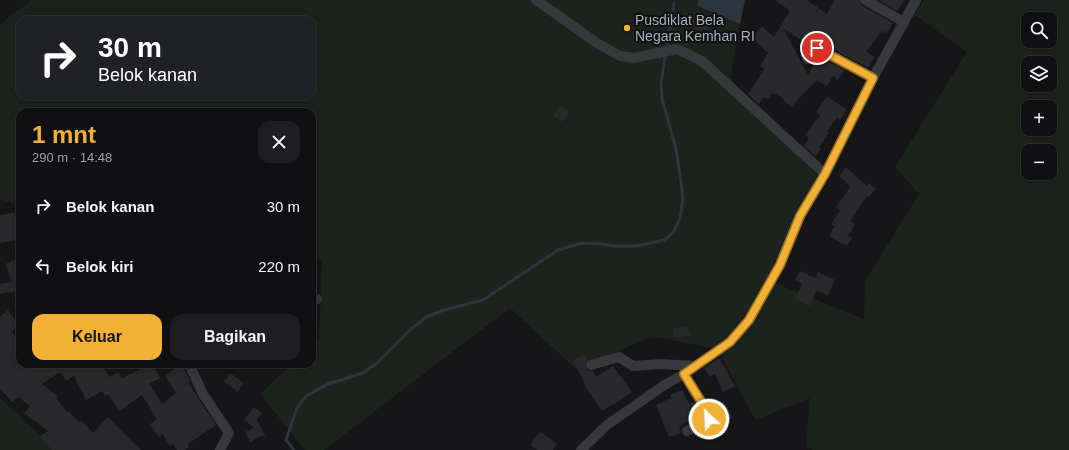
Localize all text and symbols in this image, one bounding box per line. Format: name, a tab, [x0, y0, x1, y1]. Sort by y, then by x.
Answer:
place label: Pusdiklat Bela Negara Kemhan RI	[635, 12, 755, 44]
map controls	[1021, 12, 1057, 180]
button: search	[1021, 12, 1057, 48]
marker: Pusdiklat Bela Negara Kemhan RI	[622, 23, 632, 33]
pin	[800, 31, 834, 65]
icon: right	[32, 32, 84, 84]
text: 30 m	[98, 32, 162, 63]
icon: arrive	[806, 37, 828, 59]
button: layers	[1021, 56, 1057, 92]
text: Belok kanan	[98, 65, 197, 85]
button: +	[1021, 100, 1057, 136]
text: 1 mnt	[32, 121, 96, 148]
button: close	[258, 121, 300, 163]
button: −	[1021, 144, 1057, 180]
text: 290 m · 14:48	[32, 150, 112, 165]
icon: right	[32, 195, 54, 217]
text: Belok kanan	[66, 198, 154, 215]
text: 30 m	[267, 198, 300, 215]
icon: left	[32, 255, 54, 277]
text: Belok kiri	[66, 258, 134, 275]
text: 220 m	[258, 258, 300, 275]
button: Keluar	[32, 314, 162, 360]
button: Bagikan	[170, 314, 300, 360]
position arrow	[688, 398, 730, 440]

